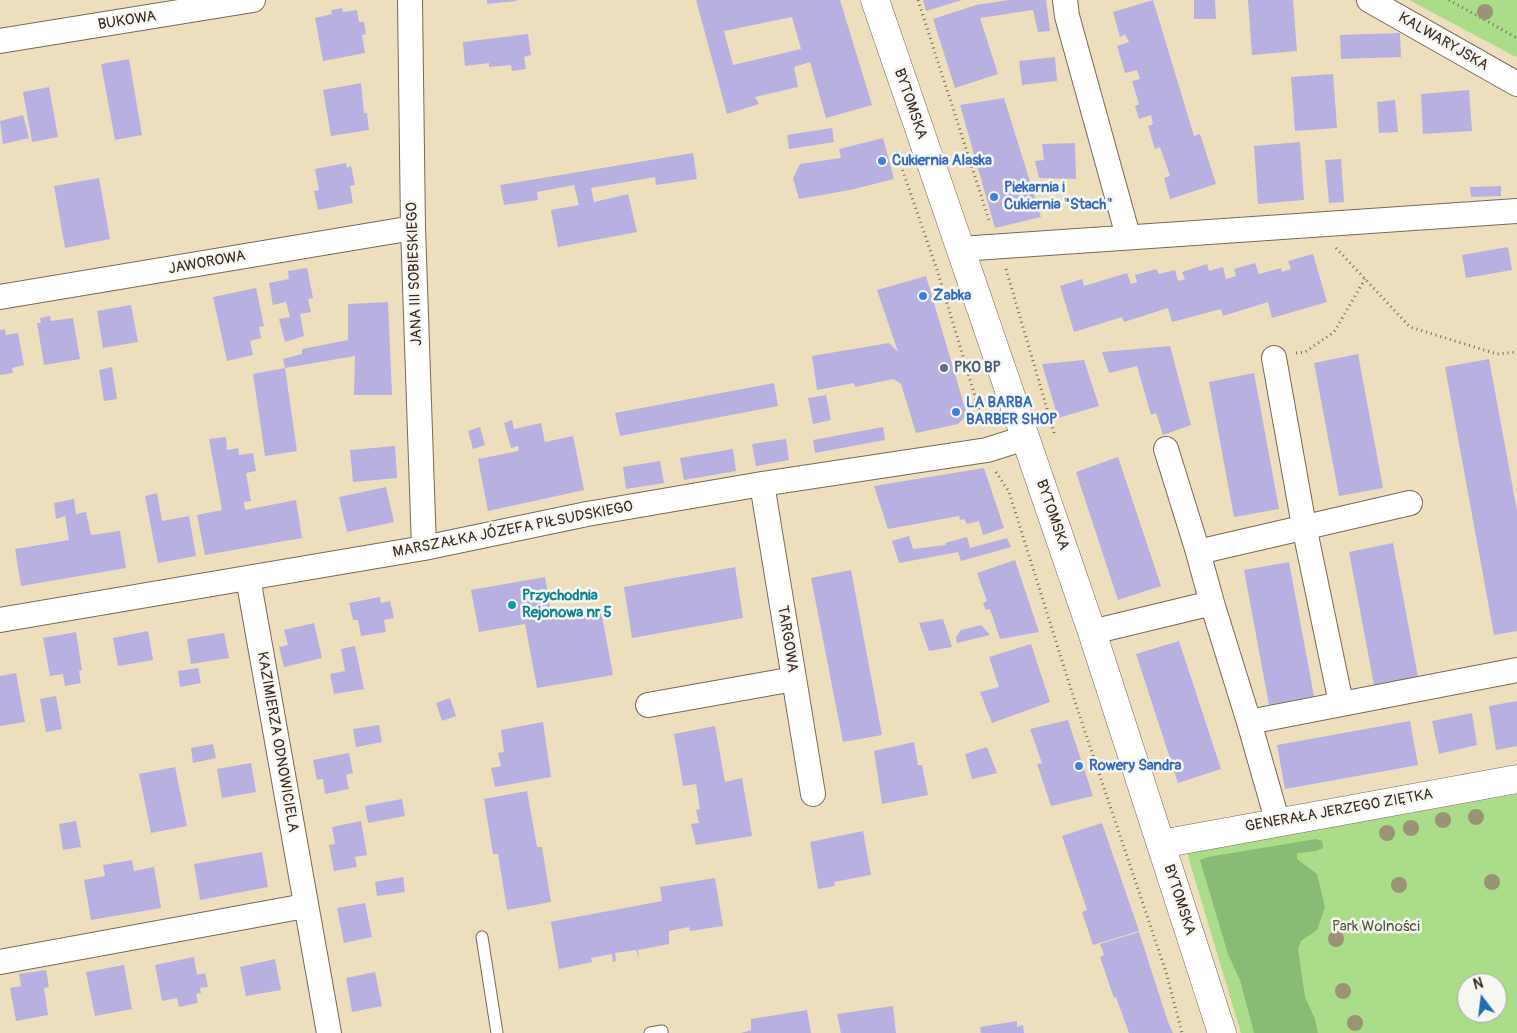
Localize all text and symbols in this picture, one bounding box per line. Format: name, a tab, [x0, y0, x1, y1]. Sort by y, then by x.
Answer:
street label: BUKOWA	[97, 8, 157, 34]
street label: KALWARYJSKA	[1395, 9, 1491, 75]
street label: BYTOMSKA	[890, 66, 930, 142]
place label: Cukiernia Alaska	[892, 152, 992, 170]
marker: Cukiernia Alaska	[876, 155, 888, 167]
place label: Piekarnia i Cukiernia "Stach"	[1004, 179, 1112, 214]
marker: Piekarnia i Cukiernia "Stach"	[988, 191, 1000, 203]
street label: JANA III SOBIESKIEGO	[403, 202, 427, 346]
street label: JAWOROWA	[167, 247, 247, 279]
place label: Żabka	[933, 287, 971, 305]
marker: Żabka	[917, 290, 929, 302]
place label: PKO BP	[954, 359, 1001, 377]
marker: PKO BP	[938, 362, 950, 374]
place label: LA BARBA BARBER SHOP	[966, 394, 1057, 429]
marker: LA BARBA BARBER SHOP	[950, 406, 962, 418]
street label: BYTOMSKA	[1032, 477, 1072, 553]
street label: MARSZAŁKA JÓZEFA PIŁSUDSKIEGO	[391, 498, 635, 562]
place label: Przychodnia Rejonowa nr 5	[522, 587, 612, 622]
marker: Przychodnia Rejonowa nr 5	[506, 599, 518, 611]
street label: TARGOWA	[773, 604, 801, 674]
street label: KAZIMIERZA ODNOWICIELA	[252, 650, 302, 834]
place label: Rowery Sandra	[1089, 757, 1182, 775]
marker: Rowery Sandra	[1073, 760, 1085, 772]
street label: GENERAŁA JERZEGO ZIĘTKA	[1244, 786, 1434, 836]
street label: BYTOMSKA	[1159, 862, 1199, 938]
park label: Park Wolności	[1332, 918, 1420, 936]
north arrow	[1457, 973, 1507, 1023]
text: N	[1471, 975, 1485, 993]

